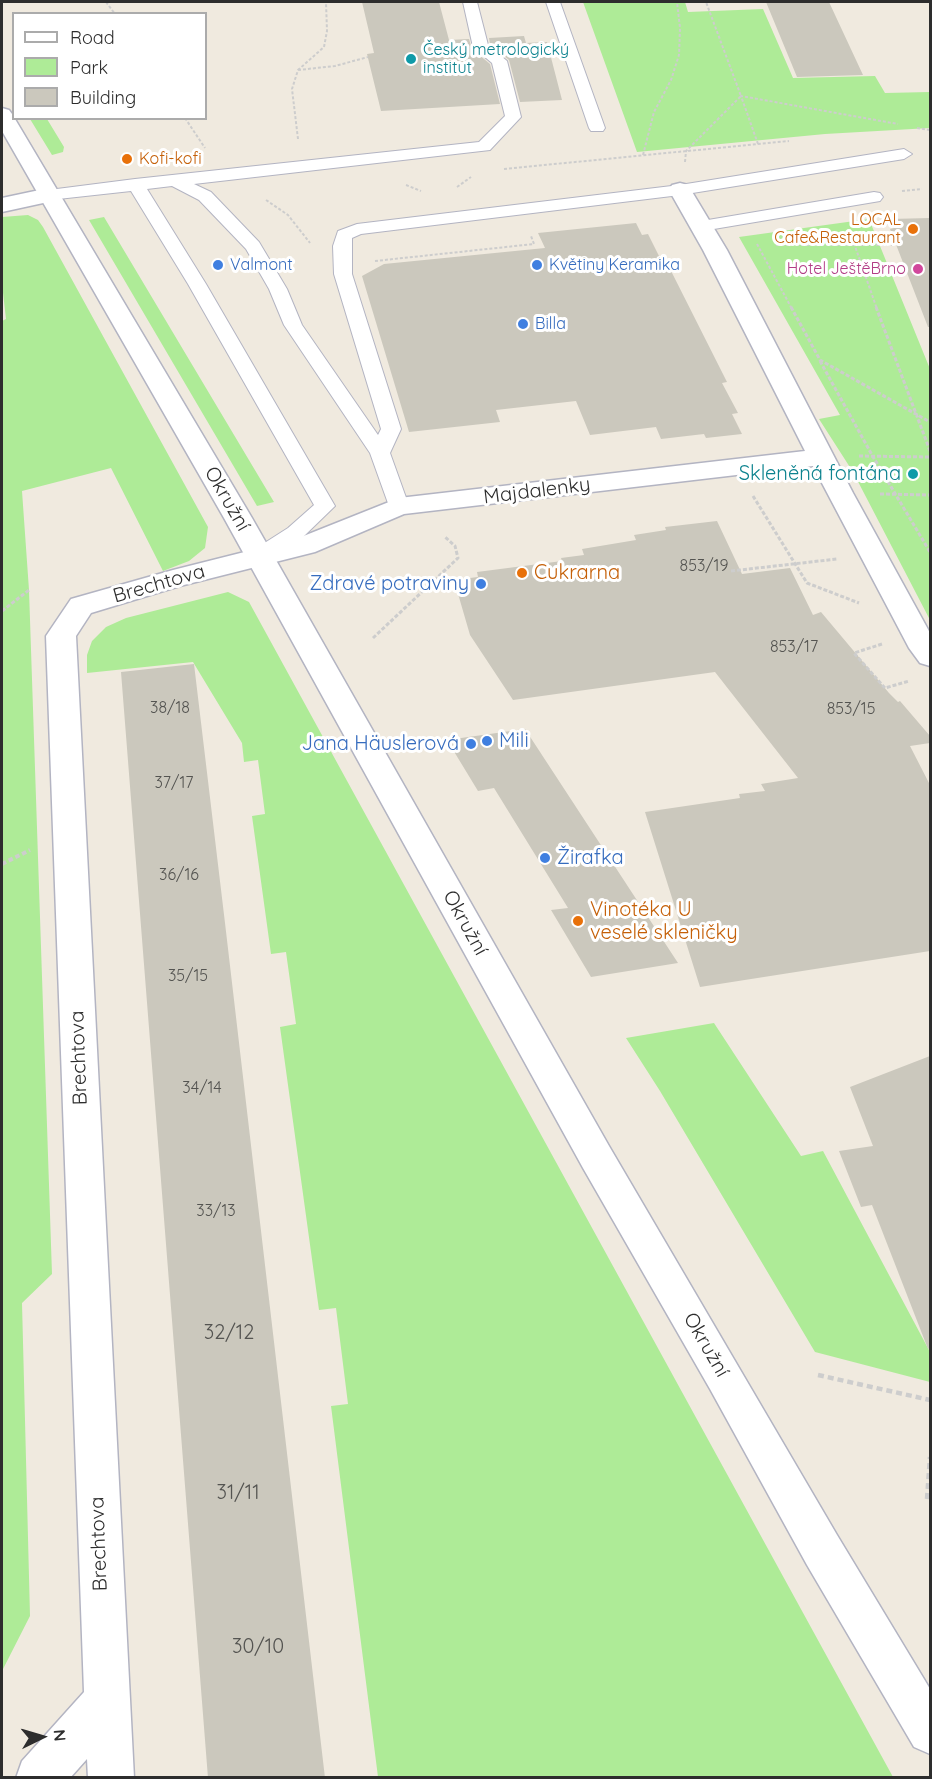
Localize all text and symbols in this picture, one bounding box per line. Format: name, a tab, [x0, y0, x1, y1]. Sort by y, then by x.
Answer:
legend	[12, 12, 207, 120]
text: Road	[70, 26, 115, 49]
place label: Český metrologický institut	[423, 40, 569, 78]
marker: Český metrologický institut	[404, 52, 418, 66]
text: Park	[70, 56, 108, 79]
text: Building	[70, 86, 136, 109]
place label: Kofi-kofi	[139, 149, 202, 169]
marker: Kofi-kofi	[120, 152, 134, 166]
place label: LOCAL Cafe&Restaurant	[774, 210, 901, 248]
marker: LOCAL Cafe&Restaurant	[906, 222, 920, 236]
place label: Valmont	[230, 255, 293, 275]
place label: Květiny Keramika	[549, 255, 680, 275]
marker: Valmont	[211, 258, 225, 272]
marker: Květiny Keramika	[530, 258, 544, 272]
place label: Hotel JeštěBrno	[787, 259, 906, 279]
marker: Hotel JeštěBrno	[911, 262, 925, 276]
place label: Billa	[535, 314, 566, 334]
marker: Billa	[516, 317, 530, 331]
street label: Okružní	[199, 462, 255, 536]
place label: Skleněná fontána	[739, 462, 901, 486]
marker: Skleněná fontána	[906, 467, 920, 481]
street label: Majdalenky	[482, 473, 592, 509]
house number: 853/19	[680, 556, 728, 576]
street label: Brechtova	[110, 559, 208, 609]
place label: Cukrarna	[534, 561, 620, 585]
marker: Cukrarna	[515, 566, 529, 580]
place label: Zdravé potraviny	[310, 572, 469, 596]
marker: Zdravé potraviny	[474, 577, 488, 591]
house number: 853/17	[770, 637, 818, 657]
house number: 38/18	[150, 698, 190, 718]
house number: 853/15	[827, 699, 875, 719]
place label: Mili	[499, 729, 529, 753]
place label: Jana Häuslerová	[302, 732, 459, 756]
marker: Mili	[480, 734, 494, 748]
marker: Jana Häuslerová	[464, 737, 478, 751]
house number: 37/17	[154, 773, 194, 793]
place label: Žirafka	[557, 846, 624, 870]
marker: Žirafka	[538, 851, 552, 865]
house number: 36/16	[159, 865, 199, 885]
street label: Okružní	[437, 886, 493, 960]
place label: Vinotéka U veselé skleničky	[590, 898, 738, 945]
marker: Vinotéka U veselé skleničky	[571, 914, 585, 928]
house number: 35/15	[168, 966, 208, 986]
street label: Brechtova	[65, 1010, 93, 1106]
house number: 34/14	[182, 1078, 222, 1098]
house number: 33/13	[196, 1201, 236, 1221]
street label: Okružní	[678, 1308, 734, 1382]
house number: 32/12	[204, 1321, 254, 1345]
house number: 31/11	[216, 1481, 260, 1505]
street label: Brechtova	[85, 1496, 113, 1592]
house number: 30/10	[232, 1635, 284, 1659]
north arrow	[12, 1707, 72, 1767]
text: N	[49, 1729, 70, 1742]

